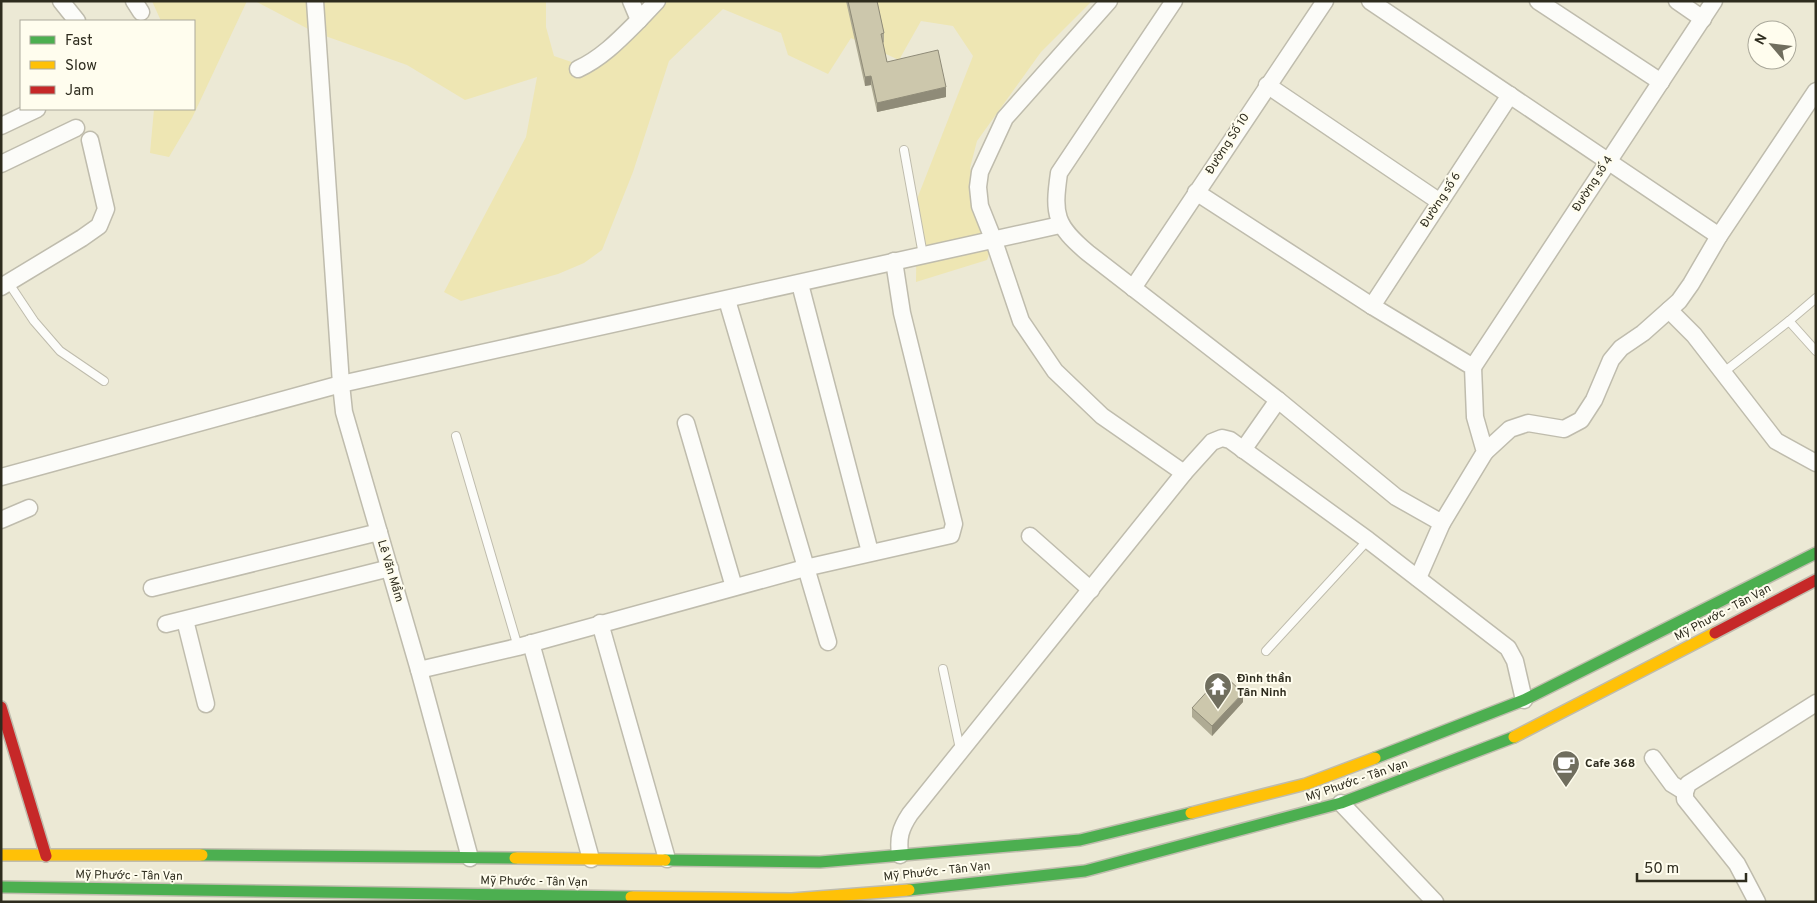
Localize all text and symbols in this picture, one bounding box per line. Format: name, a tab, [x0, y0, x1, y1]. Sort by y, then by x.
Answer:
legend	[20, 20, 195, 110]
north arrow	[1747, 20, 1797, 70]
text: N	[1752, 31, 1772, 48]
text: Fast	[65, 32, 93, 51]
text: Slow	[65, 57, 97, 76]
text: Jam	[65, 82, 94, 101]
street label: Đường Số 10	[1202, 110, 1254, 178]
street label: Đường số 4	[1569, 153, 1617, 215]
street label: Đường số 6	[1417, 169, 1465, 231]
street label: Lê Văn Mầm	[373, 538, 407, 604]
street label: Mỹ Phước - Tân Vạn	[1672, 581, 1774, 645]
temple icon: Đình thần Tân Ninh	[1203, 671, 1233, 710]
place label: Đình thần Tân Ninh	[1237, 671, 1292, 701]
cafe icon: Cafe 368	[1551, 749, 1581, 788]
street label: Mỹ Phước - Tân Vạn	[1304, 756, 1410, 806]
place label: Cafe 368	[1585, 756, 1635, 772]
scale bar	[1637, 850, 1746, 882]
street label: Mỹ Phước - Tân Vạn	[883, 858, 991, 886]
text: 50 m	[1644, 860, 1679, 879]
street label: Mỹ Phước - Tân Vạn	[75, 867, 183, 885]
street label: Mỹ Phước - Tân Vạn	[480, 873, 588, 891]

